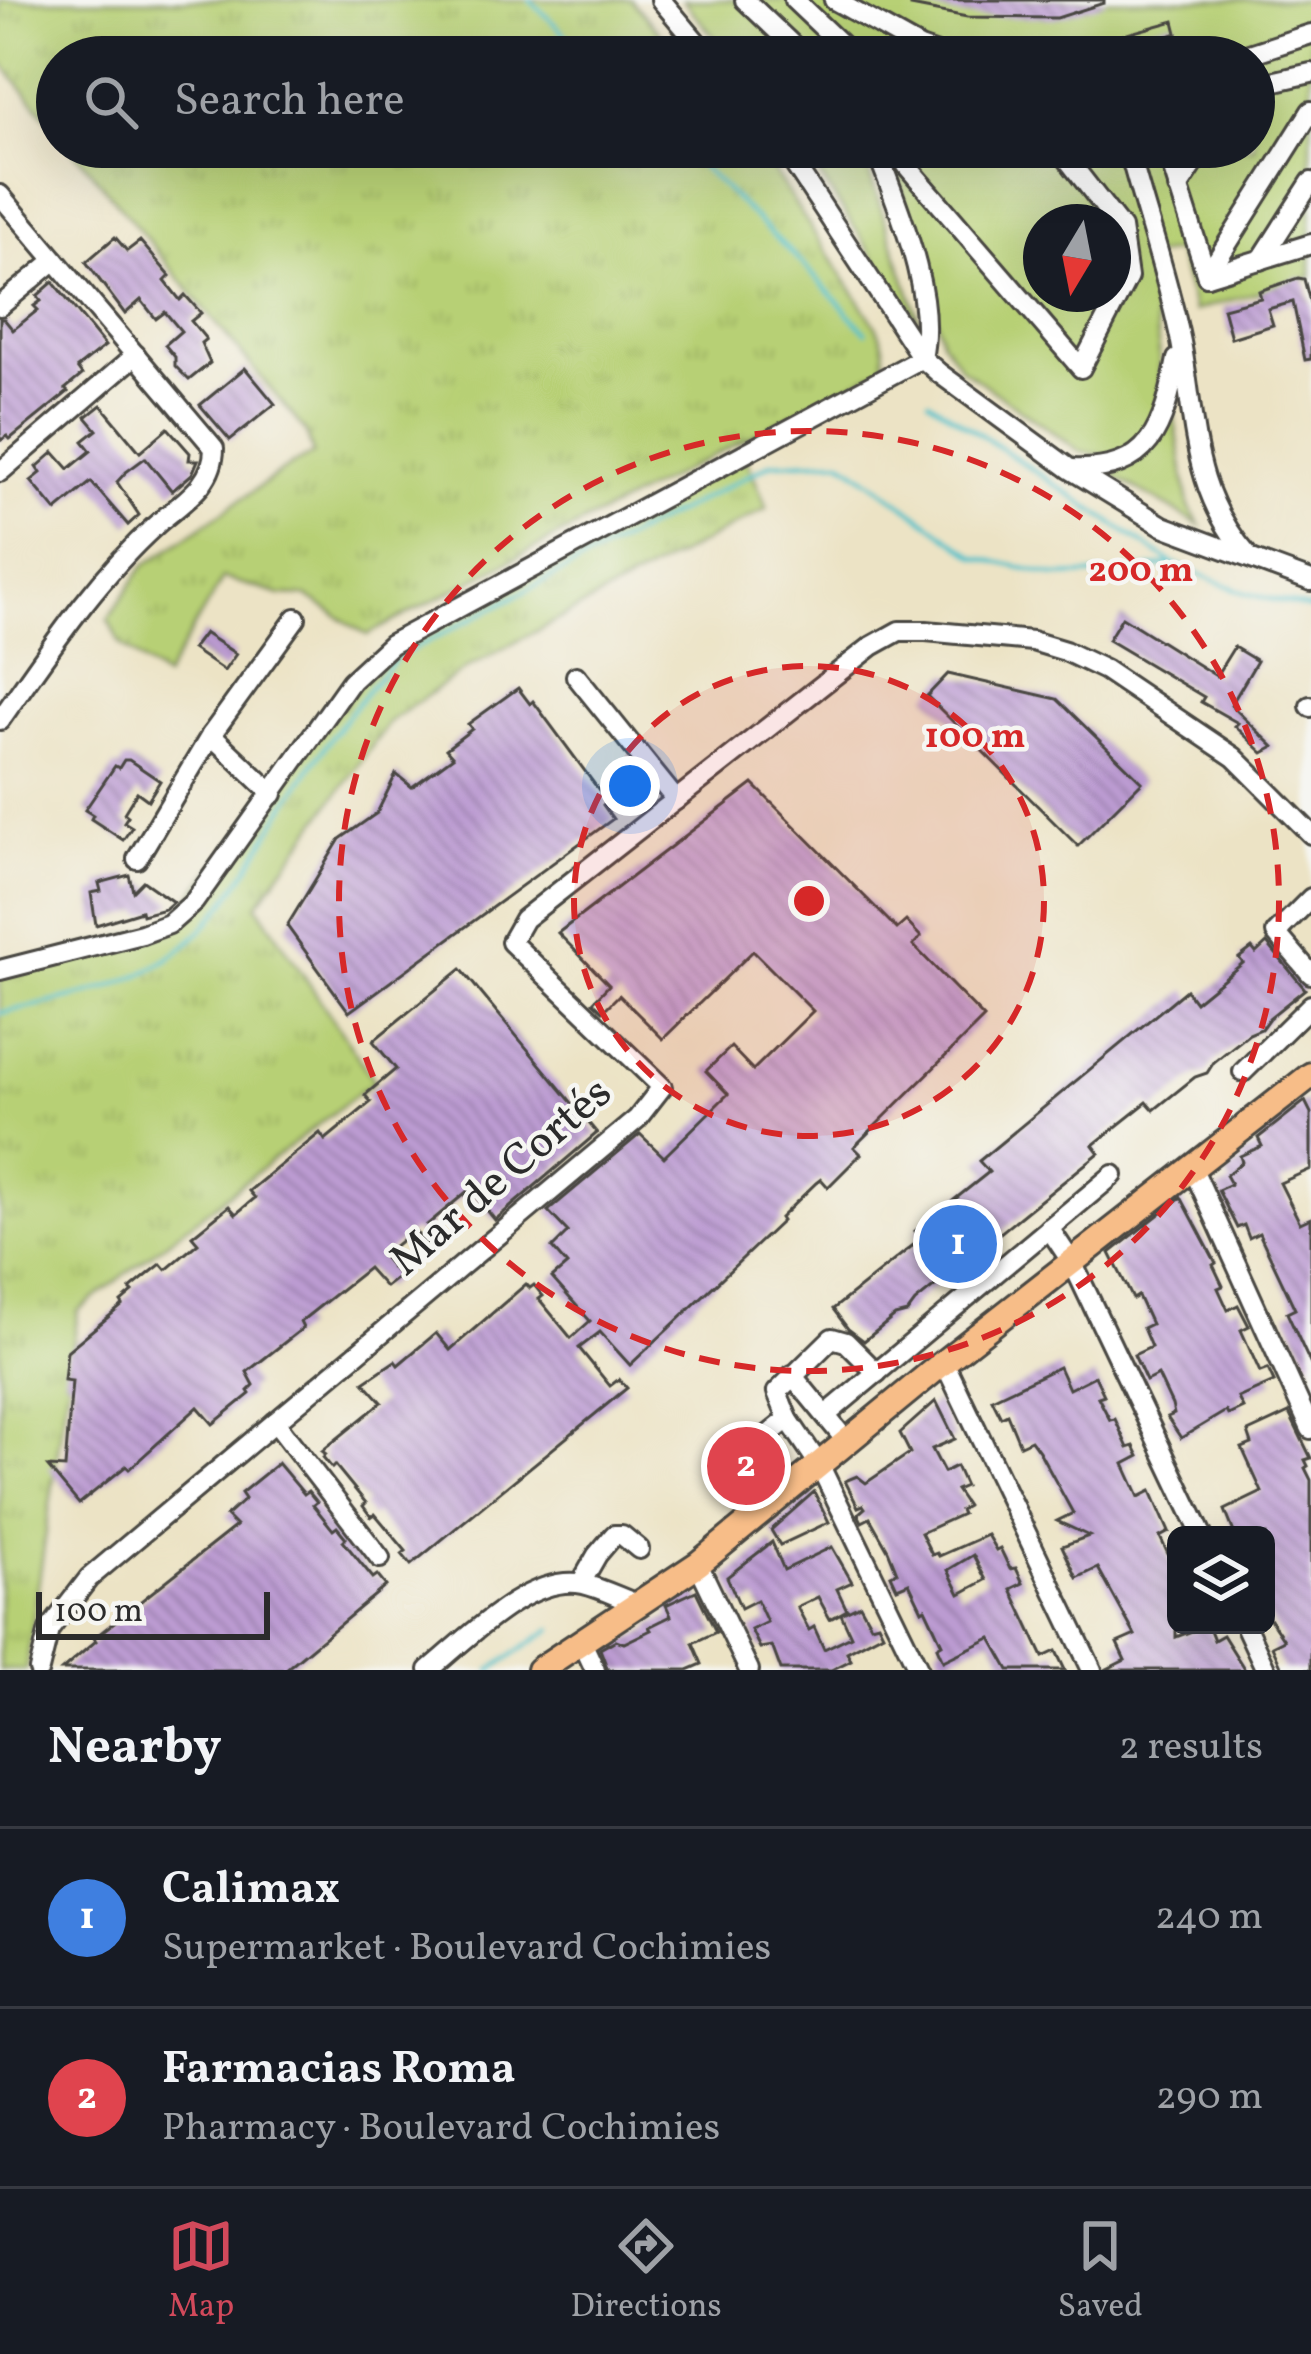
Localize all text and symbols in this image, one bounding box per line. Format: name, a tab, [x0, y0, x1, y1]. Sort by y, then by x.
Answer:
search box	[36, 36, 1275, 168]
icon: search	[78, 69, 144, 135]
text: Search here	[174, 71, 405, 134]
north arrow	[1023, 204, 1131, 312]
text: 200 m	[1088, 547, 1194, 597]
text: 100 m	[924, 713, 1026, 763]
your location	[600, 756, 660, 816]
centre of rings	[788, 880, 830, 922]
street label: Mar de Cortés	[377, 1064, 627, 1292]
pin: 1	[919, 1199, 997, 1289]
pin: 2	[707, 1421, 785, 1511]
map controls	[1167, 1526, 1275, 1634]
button: layers	[1167, 1526, 1275, 1634]
scale bar	[36, 1586, 270, 1639]
text: 100 m	[54, 1590, 143, 1636]
text: Nearby	[48, 1713, 222, 1784]
text: 2 results	[1119, 1721, 1263, 1775]
text: Calimax	[162, 1859, 340, 1922]
text: 1	[79, 1891, 95, 1945]
text: 240 m	[1155, 1891, 1263, 1945]
text: Supermarket · Boulevard Cochimies	[162, 1922, 771, 1976]
text: Farmacias Roma	[162, 2039, 516, 2102]
text: 2	[77, 2071, 97, 2125]
text: 290 m	[1156, 2071, 1263, 2125]
text: Pharmacy · Boulevard Cochimies	[162, 2102, 720, 2156]
tab: Map	[168, 2213, 234, 2331]
tab: Directions	[570, 2213, 722, 2331]
tab: Saved	[1058, 2213, 1143, 2331]

